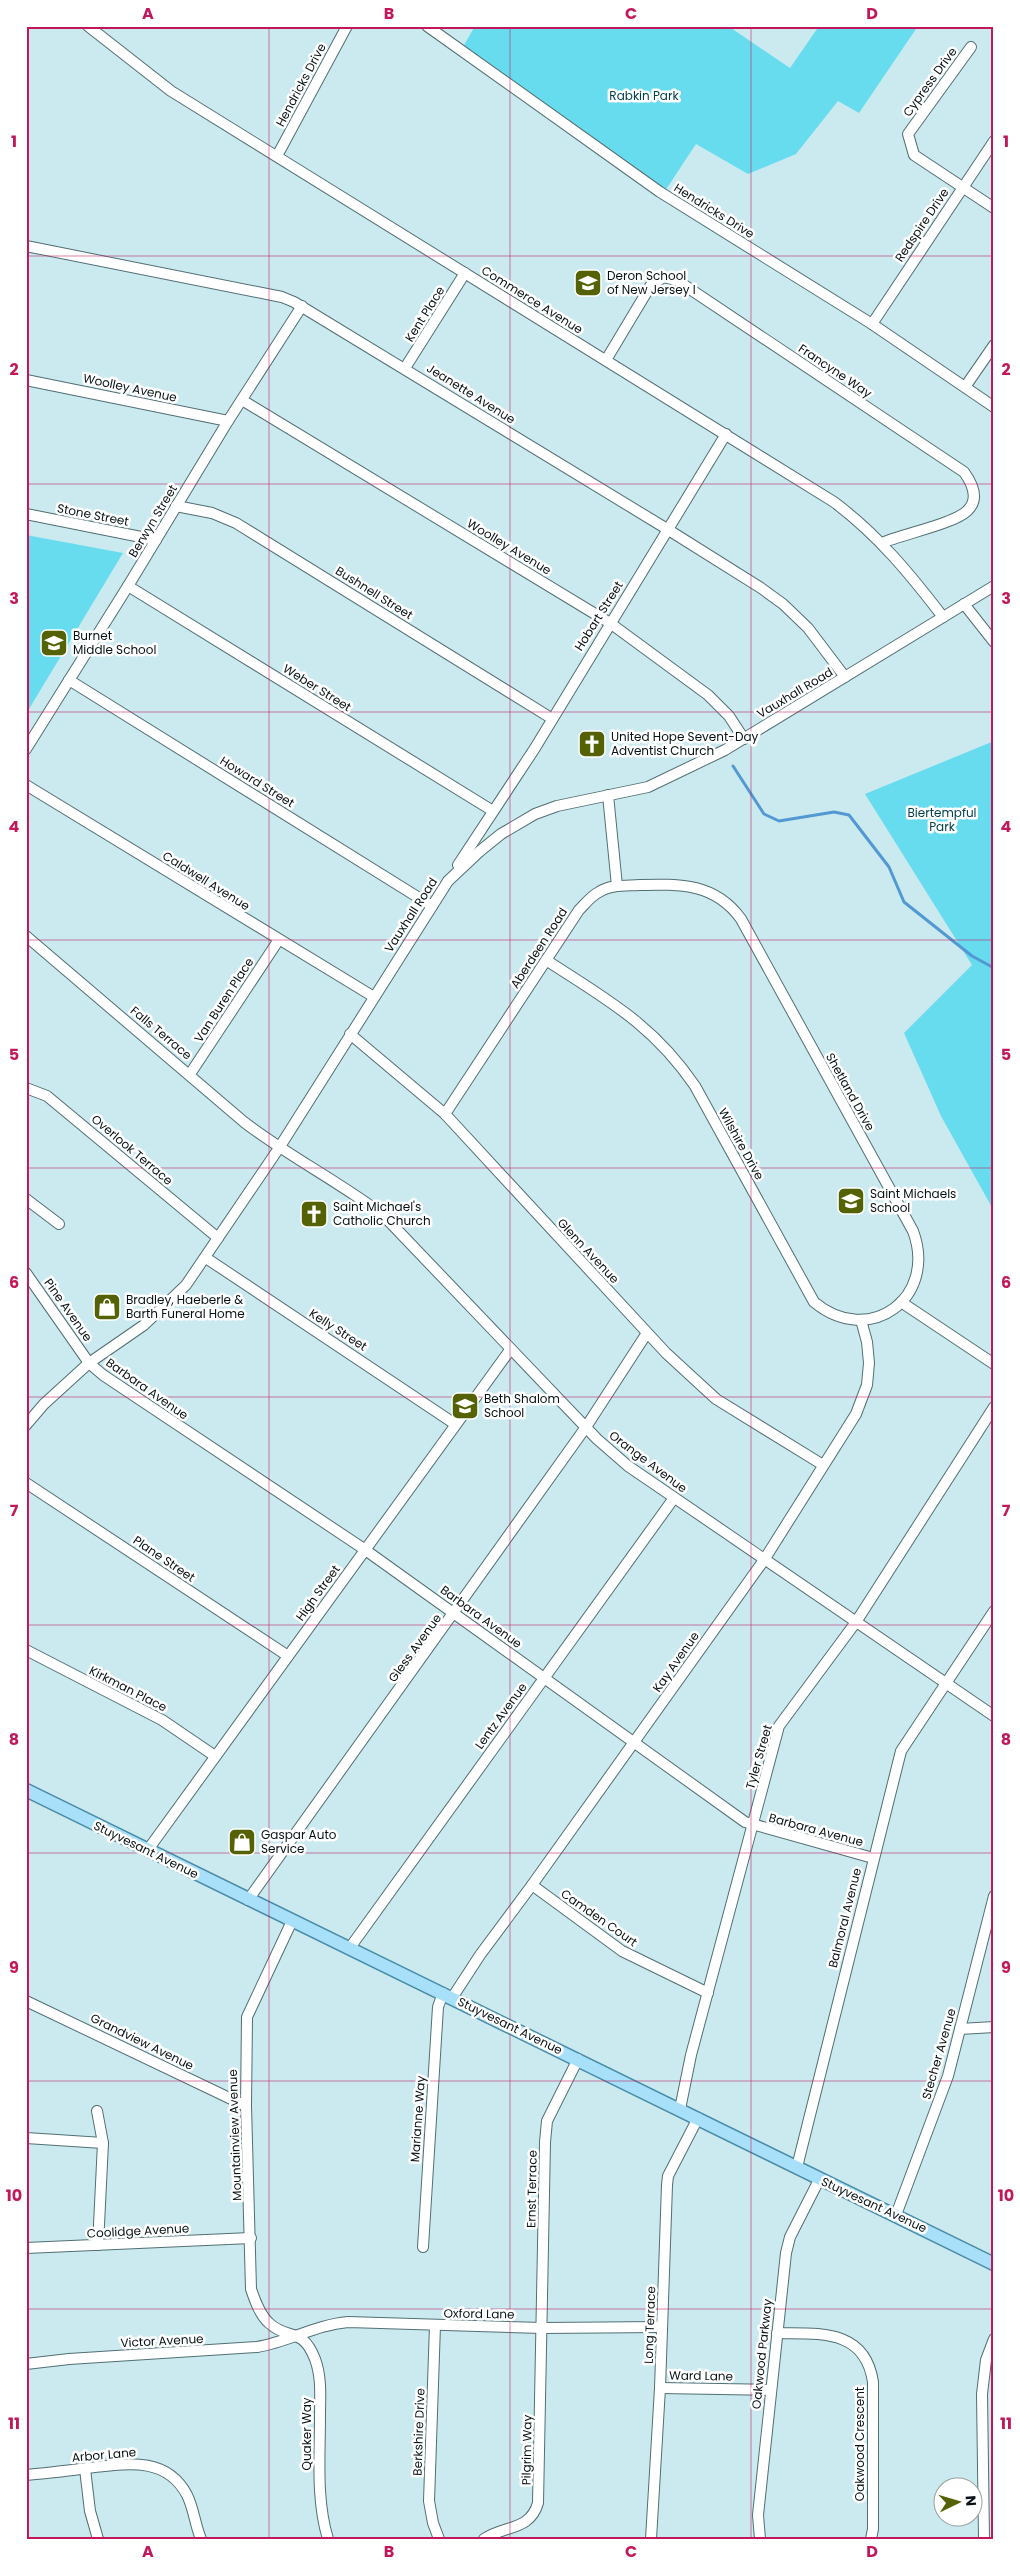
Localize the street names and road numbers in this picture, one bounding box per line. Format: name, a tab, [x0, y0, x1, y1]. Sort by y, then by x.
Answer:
street label: Hendricks Drive	[271, 40, 330, 129]
street label: Cypress Drive	[899, 44, 961, 120]
street label: Hendricks Drive	[671, 179, 758, 242]
street label: Redspire Drive	[891, 185, 953, 265]
street label: Commerce Avenue	[478, 261, 586, 338]
street label: Kent Place	[401, 283, 448, 345]
street label: Francyne Way	[795, 340, 876, 402]
street label: Jeanette Avenue	[424, 359, 519, 428]
street label: Woolley Avenue	[82, 369, 179, 406]
street label: Berwyn Street	[124, 481, 181, 560]
street label: Stone Street	[56, 499, 130, 530]
street label: Woolley Avenue	[464, 515, 555, 578]
street label: Bushnell Street	[332, 562, 416, 623]
street label: Hobart Street	[570, 578, 627, 654]
street label: Weber Street	[280, 660, 355, 715]
street label: Vauxhall Road	[754, 663, 836, 722]
street label: Howard Street	[217, 752, 298, 811]
street label: Caldwell Avenue	[159, 847, 253, 914]
street label: Vauxhall Road	[380, 874, 441, 955]
street label: Aberdeen Road	[506, 904, 571, 991]
street label: Van Buren Place	[190, 954, 257, 1045]
street label: Falls Terrace	[127, 1002, 196, 1063]
street label: Shetland Drive	[822, 1050, 879, 1134]
street label: Wilshire Drive	[715, 1105, 768, 1183]
street label: Overlook Terrace	[88, 1110, 177, 1189]
street label: Glenn Avenue	[554, 1214, 623, 1287]
street label: Pine Avenue	[40, 1275, 96, 1345]
street label: Kelly Street	[306, 1305, 370, 1355]
street label: Barbara Avenue	[103, 1354, 192, 1423]
street label: Orange Avenue	[606, 1427, 691, 1497]
street label: Plane Street	[130, 1532, 199, 1586]
street label: High Street	[292, 1561, 344, 1624]
street label: Barbara Avenue	[437, 1581, 526, 1652]
street label: Gless Avenue	[384, 1610, 445, 1685]
street label: Kay Avenue	[648, 1628, 703, 1695]
street label: Kirkman Place	[87, 1662, 170, 1715]
street label: Lentz Avenue	[471, 1679, 531, 1752]
street label: Tyler Street	[741, 1723, 776, 1791]
street label: Barbara Avenue	[767, 1809, 865, 1850]
street label: Stuyvesant Avenue	[91, 1817, 201, 1882]
street label: Balmoral Avenue	[824, 1866, 865, 1970]
street label: Camden Court	[558, 1885, 641, 1950]
street label: Stuyvesant Avenue	[455, 1993, 565, 2058]
street label: Stecher Avenue	[917, 2006, 960, 2101]
street label: Grandview Avenue	[88, 2009, 197, 2074]
street label: Mountainview Avenue	[224, 2069, 245, 2201]
street label: Marianne Way	[406, 2075, 429, 2163]
street label: Ernst Terrace	[522, 2150, 541, 2228]
street label: Stuyvesant Avenue	[819, 2173, 930, 2236]
street label: Coolidge Avenue	[86, 2219, 190, 2242]
street label: Long Terrace	[640, 2286, 659, 2364]
street label: Oakwood Parkway	[747, 2298, 776, 2410]
street label: Oxford Lane	[443, 2304, 515, 2323]
street label: Victor Avenue	[120, 2330, 204, 2351]
street label: Ward Lane	[669, 2366, 733, 2385]
street label: Oakwood Crescent	[851, 2387, 868, 2501]
street label: Berkshire Drive	[408, 2388, 429, 2476]
street label: Quaker Way	[298, 2397, 315, 2471]
street label: Pilgrim Way	[517, 2414, 536, 2485]
street label: Arbor Lane	[71, 2443, 137, 2466]

